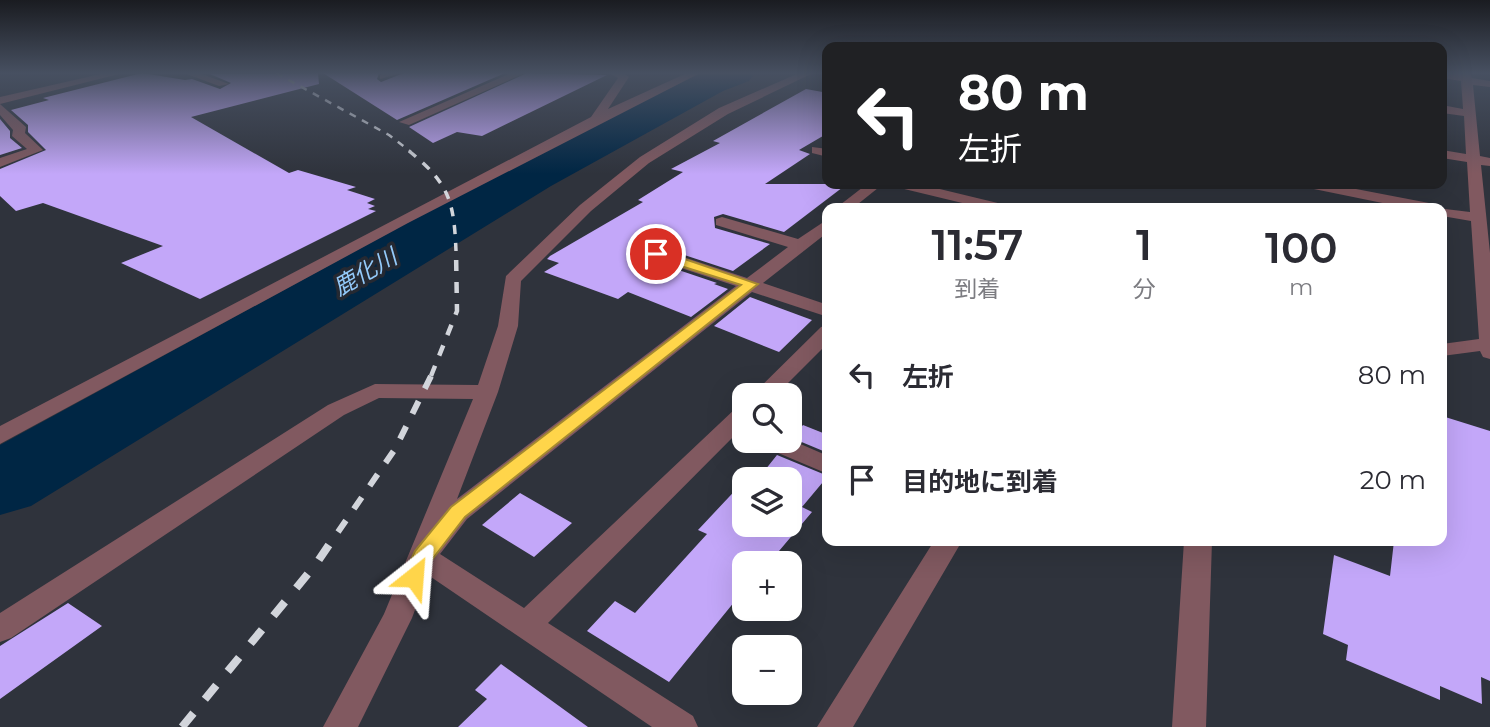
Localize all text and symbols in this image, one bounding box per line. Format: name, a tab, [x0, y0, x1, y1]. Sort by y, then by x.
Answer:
text: 80 m	[958, 63, 1089, 122]
icon: left	[843, 70, 934, 161]
text: 左折	[958, 129, 1022, 168]
text: 11:57	[931, 219, 1023, 271]
text: 1	[1136, 219, 1152, 271]
text: 100	[1265, 222, 1338, 274]
pin	[626, 224, 686, 284]
icon: arrive	[637, 235, 675, 273]
water label: 鹿化川	[328, 241, 404, 301]
text: m	[1289, 273, 1313, 301]
text: 到着	[954, 275, 1000, 303]
text: 分	[1133, 275, 1156, 303]
icon: left	[843, 356, 881, 394]
text: 80 m	[1358, 359, 1426, 391]
text: 左折	[902, 361, 954, 393]
map controls	[732, 383, 802, 705]
button: search	[732, 383, 802, 453]
icon: arrive	[843, 461, 881, 499]
text: 20 m	[1360, 464, 1426, 496]
text: 目的地に到着	[902, 466, 1058, 498]
button: layers	[732, 467, 802, 537]
position arrow	[377, 540, 451, 614]
button: +	[732, 551, 802, 621]
button: −	[732, 635, 802, 705]

